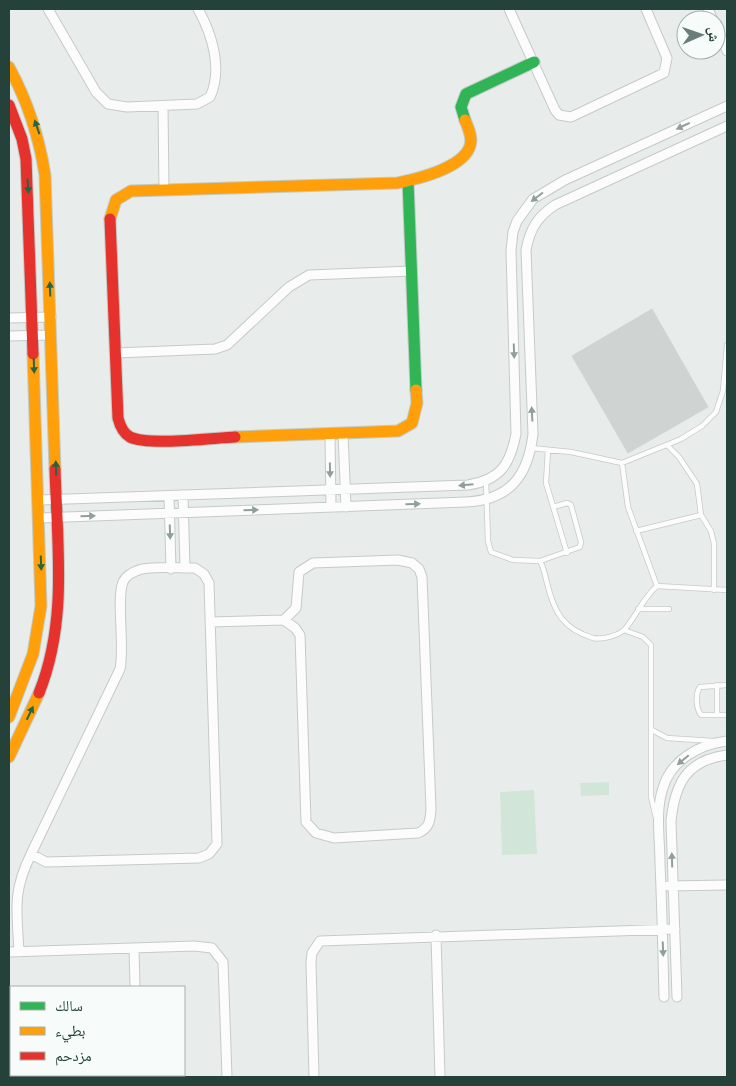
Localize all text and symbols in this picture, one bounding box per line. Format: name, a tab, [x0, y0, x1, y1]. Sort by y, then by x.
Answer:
north arrow	[676, 10, 726, 60]
text: ش	[705, 27, 724, 42]
one-way arrow	[32, 119, 40, 134]
one-way arrow	[676, 123, 690, 131]
one-way arrow	[24, 178, 32, 194]
one-way arrow	[530, 192, 544, 202]
one-way arrow	[45, 280, 53, 296]
one-way arrow	[510, 343, 518, 359]
one-way arrow	[31, 358, 39, 374]
one-way arrow	[527, 406, 535, 422]
one-way arrow	[51, 460, 59, 476]
one-way arrow	[327, 463, 335, 479]
one-way arrow	[458, 481, 474, 489]
one-way arrow	[405, 500, 421, 508]
one-way arrow	[243, 506, 259, 514]
one-way arrow	[81, 512, 97, 520]
one-way arrow	[166, 524, 174, 540]
one-way arrow	[37, 555, 45, 571]
one-way arrow	[26, 706, 34, 721]
one-way arrow	[677, 754, 690, 765]
one-way arrow	[668, 852, 676, 868]
one-way arrow	[659, 942, 667, 958]
legend	[10, 986, 185, 1076]
text: سالك	[55, 995, 83, 1016]
text: بطيء	[55, 1020, 85, 1043]
text: مزدحم	[55, 1045, 92, 1066]

